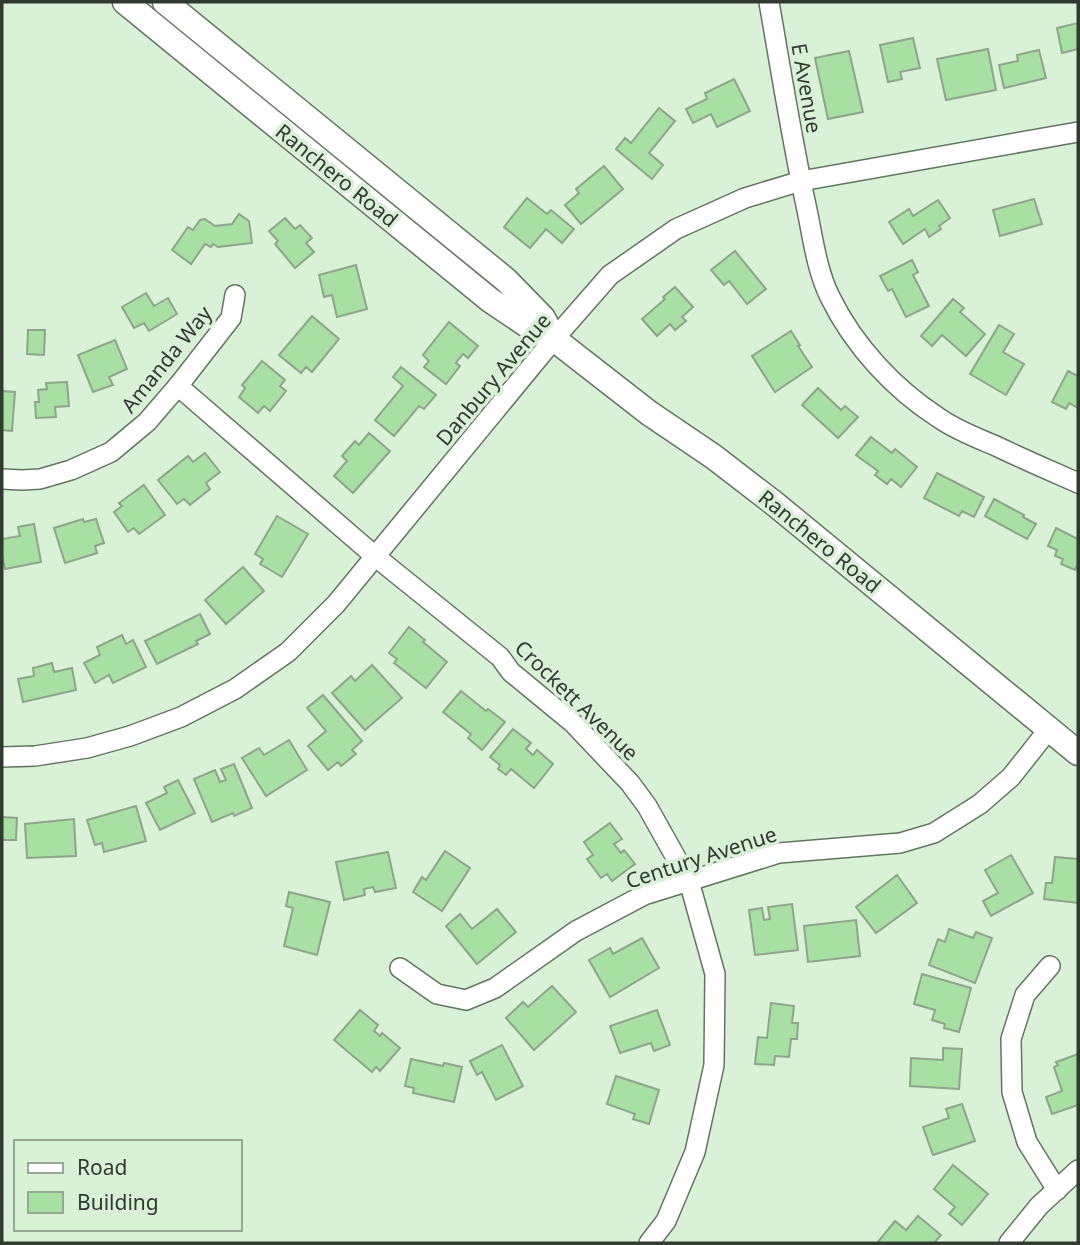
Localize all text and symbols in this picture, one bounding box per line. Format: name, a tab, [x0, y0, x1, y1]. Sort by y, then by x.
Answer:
street label: E Avenue	[785, 41, 829, 135]
street label: Ranchero Road	[270, 117, 404, 233]
street label: Amanda Way	[114, 300, 218, 418]
street label: Danbury Avenue	[429, 307, 557, 451]
street label: Ranchero Road	[753, 483, 887, 599]
street label: Crockett Avenue	[509, 634, 645, 766]
street label: Century Avenue	[622, 819, 780, 895]
legend	[14, 1140, 242, 1231]
text: Road	[77, 1153, 127, 1181]
text: Building	[77, 1188, 159, 1216]

